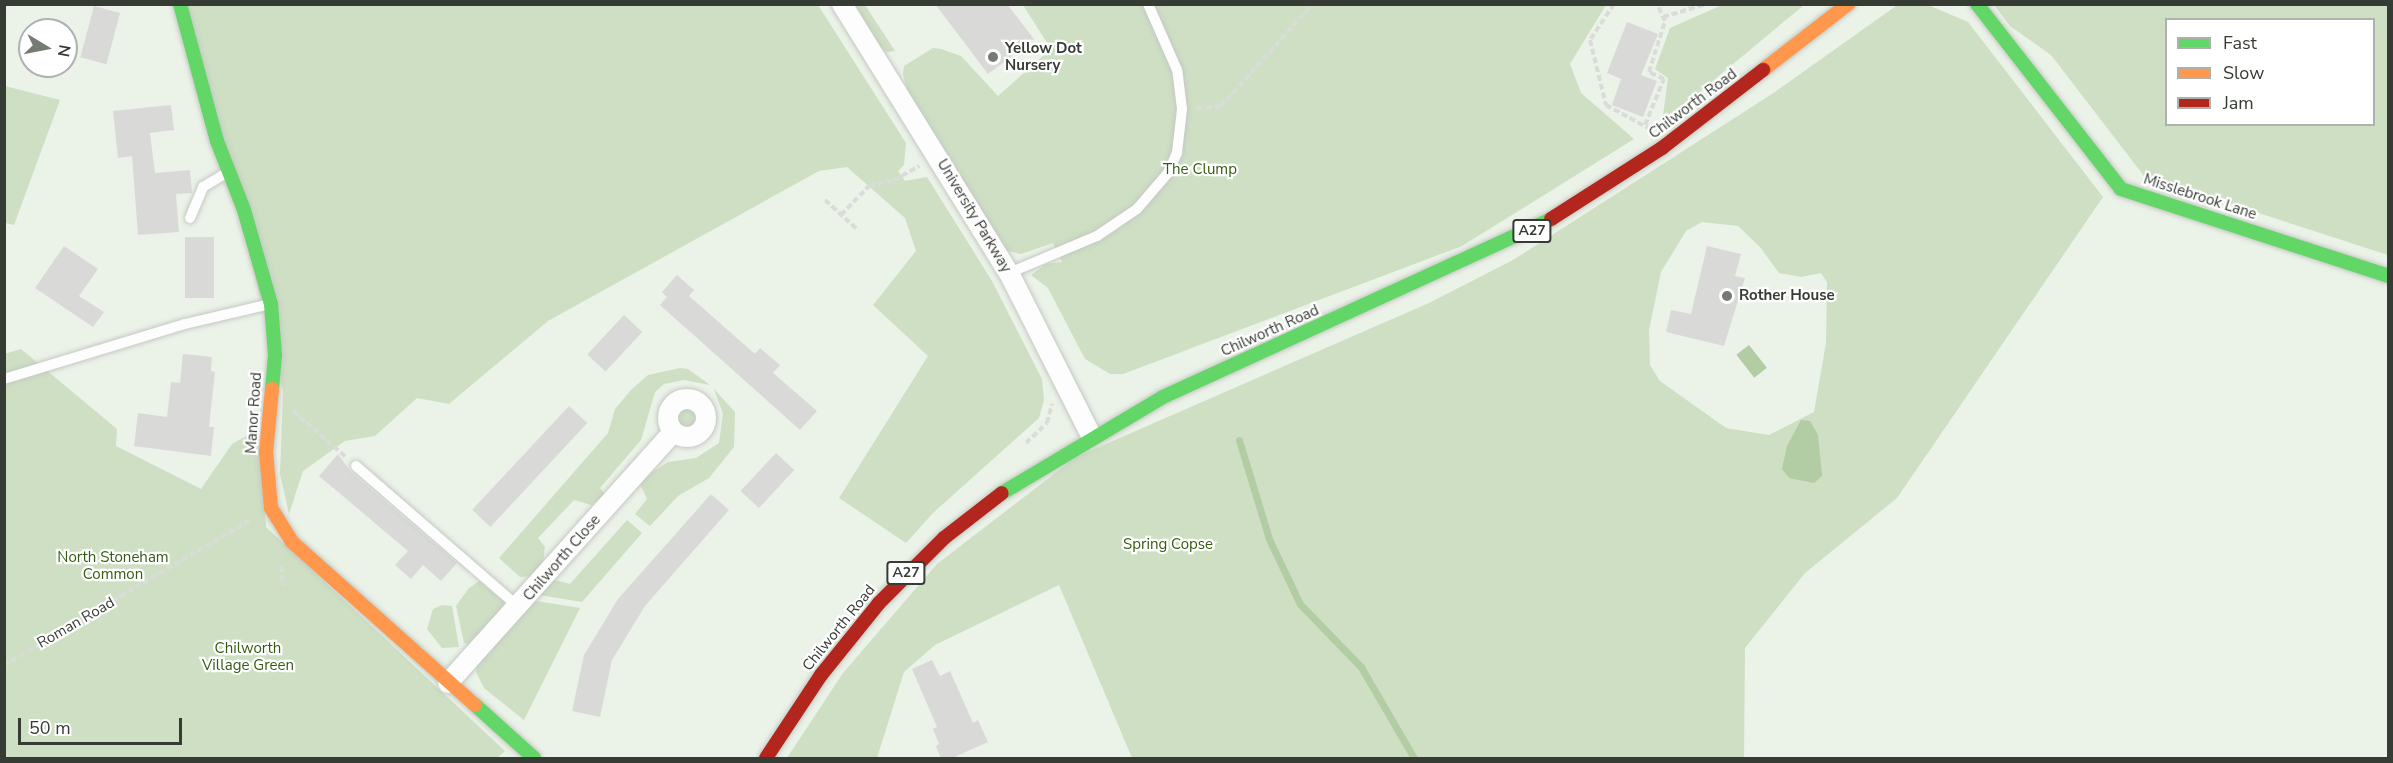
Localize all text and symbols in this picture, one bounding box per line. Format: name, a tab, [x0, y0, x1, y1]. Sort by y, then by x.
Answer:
north arrow	[18, 18, 78, 78]
legend	[2165, 18, 2375, 126]
text: Fast	[2223, 31, 2257, 55]
place label: Yellow Dot Nursery	[1005, 39, 1082, 74]
text: N	[52, 43, 76, 59]
marker: Yellow Dot Nursery	[986, 50, 1000, 64]
text: Slow	[2223, 61, 2264, 85]
street label: Chilworth Road	[1645, 65, 1741, 143]
text: Jam	[2223, 91, 2254, 115]
street label: University Parkway	[933, 156, 1015, 276]
park label: The Clump	[1163, 161, 1237, 179]
street label: Misslebrook Lane	[2141, 170, 2259, 224]
road number: A27	[1511, 220, 1553, 242]
place label: Rother House	[1739, 287, 1835, 305]
marker: Rother House	[1720, 289, 1734, 303]
street label: Chilworth Road	[1218, 301, 1322, 361]
street label: Manor Road	[242, 372, 266, 454]
street label: Chilworth Close	[520, 511, 604, 605]
park label: Spring Copse	[1123, 536, 1213, 554]
park label: North Stoneham Common	[57, 548, 169, 583]
road number: A27	[885, 562, 927, 584]
street label: Chilworth Road	[799, 581, 879, 675]
street label: Roman Road	[34, 594, 118, 652]
park label: Chilworth Village Green	[202, 639, 294, 674]
scale bar	[21, 706, 184, 744]
text: 50 m	[29, 716, 71, 740]

